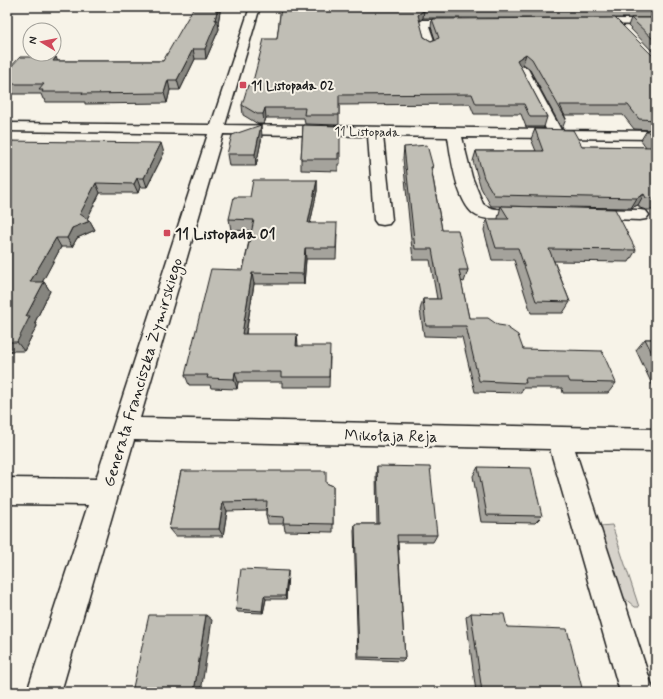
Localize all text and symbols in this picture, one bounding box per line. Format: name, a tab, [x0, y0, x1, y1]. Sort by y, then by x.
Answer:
north arrow	[22, 22, 62, 62]
text: N	[26, 36, 41, 45]
place label: 11 Listopada 02	[251, 78, 334, 95]
marker: 11 Listopada 02	[238, 80, 248, 90]
street label: 11 Listopada	[334, 123, 400, 142]
place label: 11 Listopada 01	[175, 224, 276, 245]
marker: 11 Listopada 01	[162, 228, 172, 238]
street label: Generała Franciszka Żymirskiego	[99, 255, 189, 490]
street label: Mikołaja Reja	[344, 425, 438, 448]

